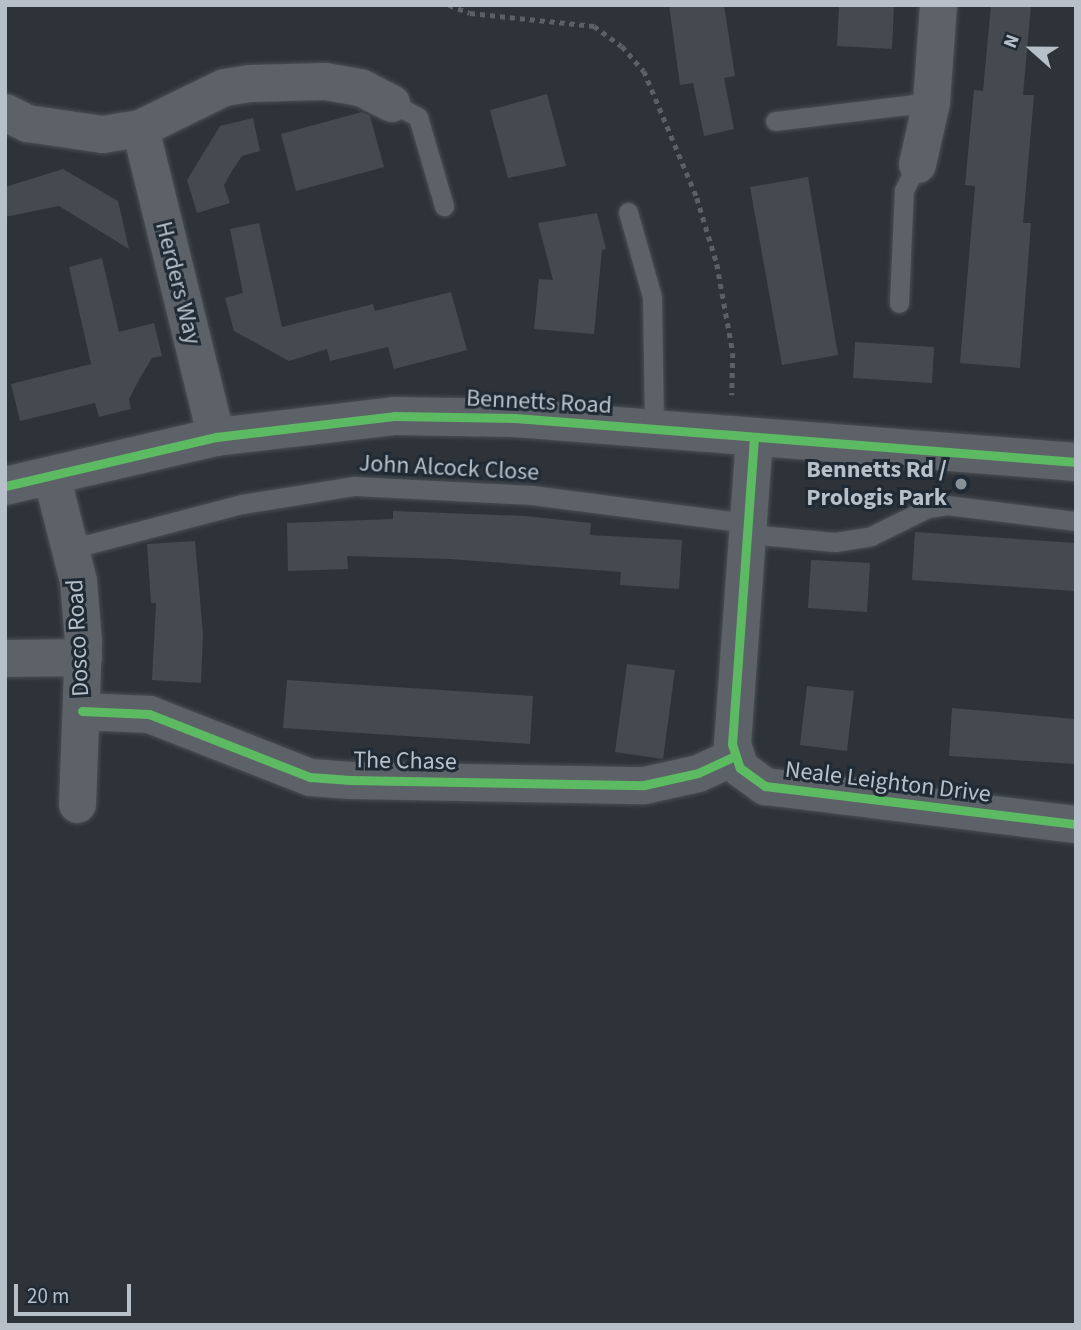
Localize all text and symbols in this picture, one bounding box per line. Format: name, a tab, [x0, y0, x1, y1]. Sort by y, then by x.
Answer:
north arrow	[997, 14, 1067, 84]
text: N	[997, 31, 1027, 52]
street label: Herders Way	[149, 219, 207, 347]
street label: Bennetts Road	[465, 384, 613, 420]
street label: John Alcock Close	[358, 449, 540, 487]
place label: Bennetts Rd / Prologis Park	[806, 456, 947, 512]
marker: Bennetts Rd / Prologis Park	[953, 476, 969, 492]
street label: Dosco Road	[61, 579, 95, 697]
street label: The Chase	[353, 746, 457, 776]
street label: Neale Leighton Drive	[783, 755, 993, 809]
scale bar	[18, 1270, 135, 1314]
text: 20 m	[27, 1281, 69, 1311]

